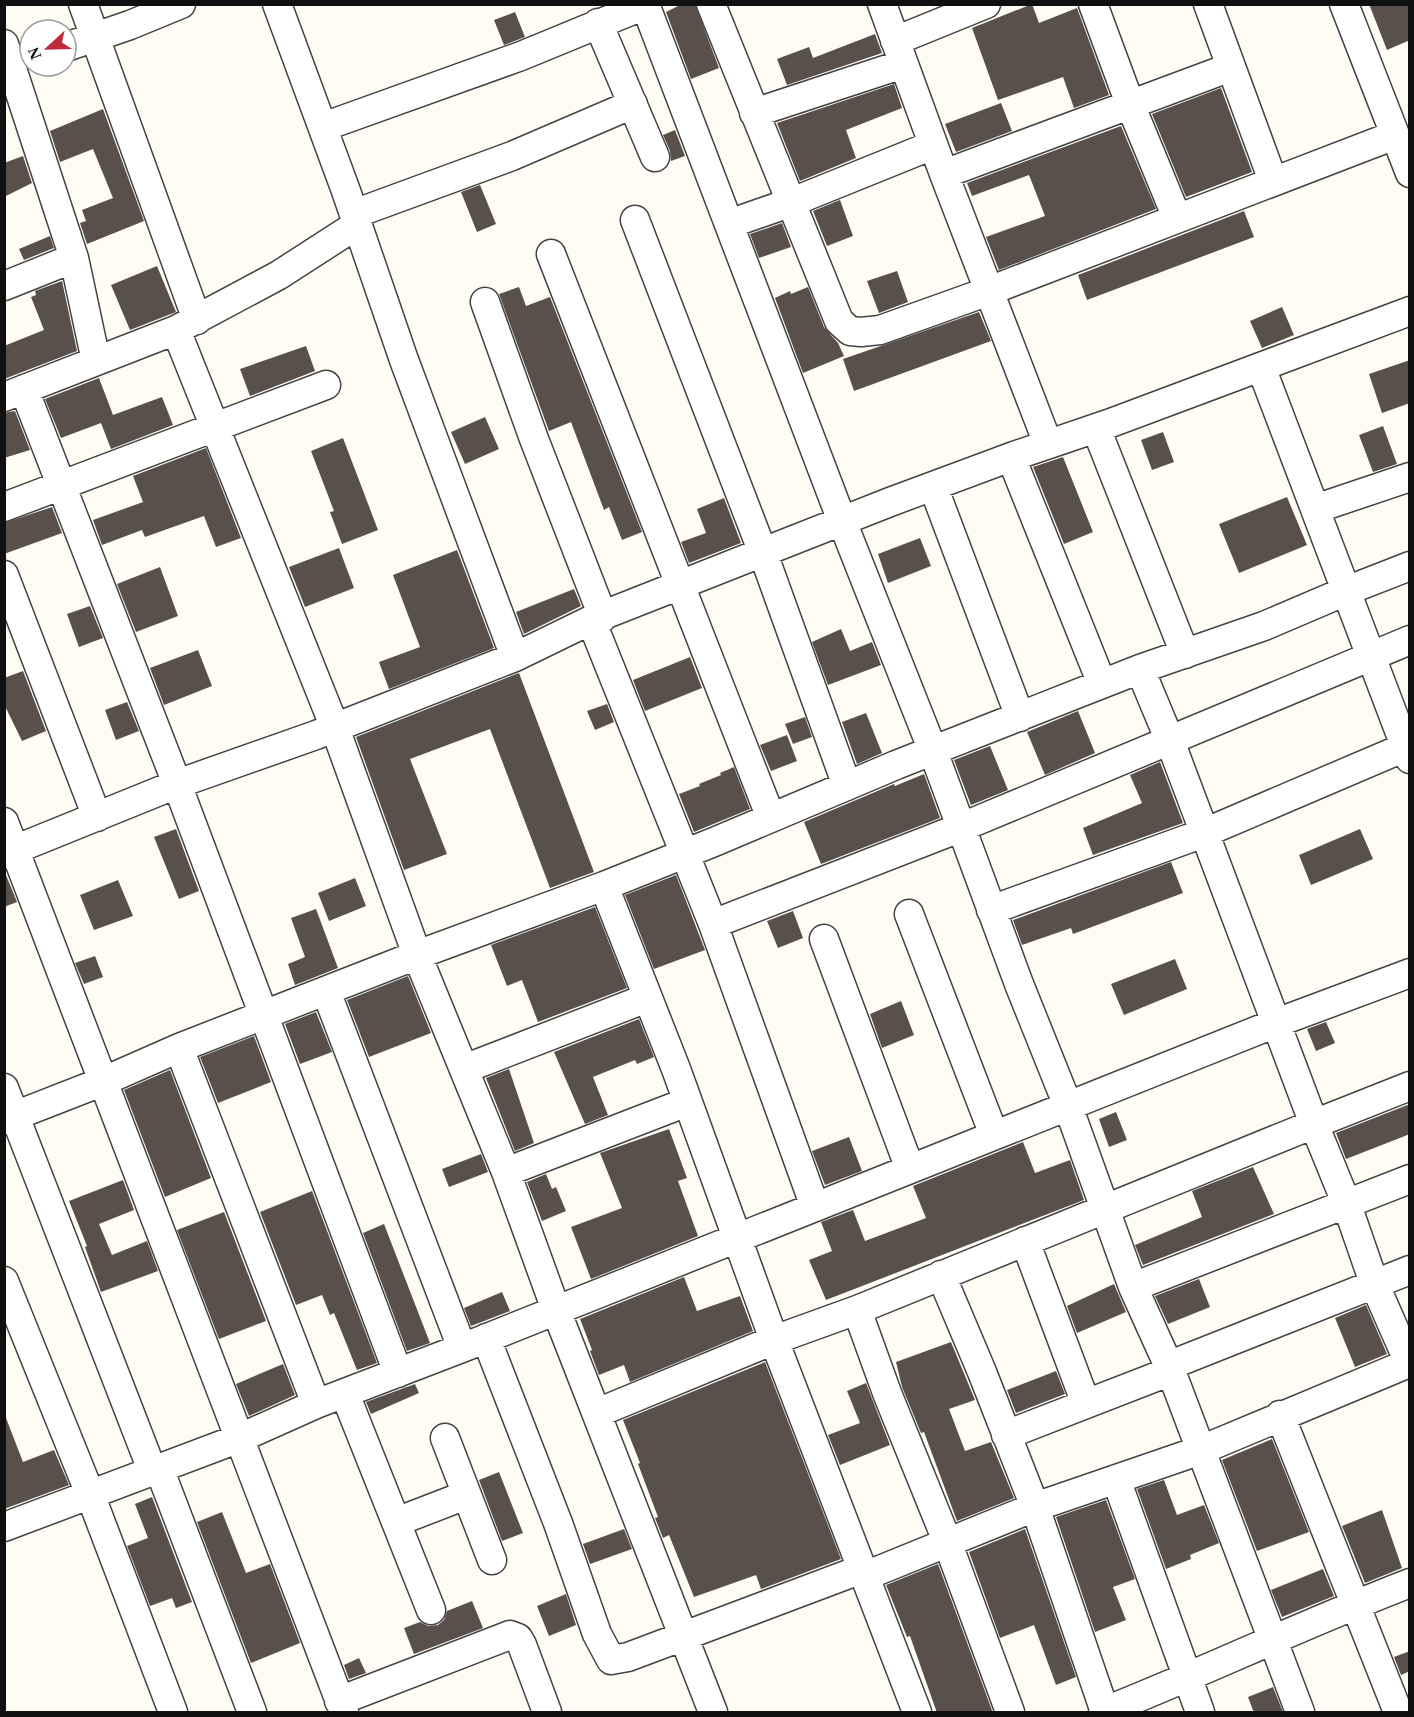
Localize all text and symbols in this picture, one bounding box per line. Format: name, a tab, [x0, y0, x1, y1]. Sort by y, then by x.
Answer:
north arrow	[18, 18, 78, 78]
text: N	[24, 44, 45, 62]

